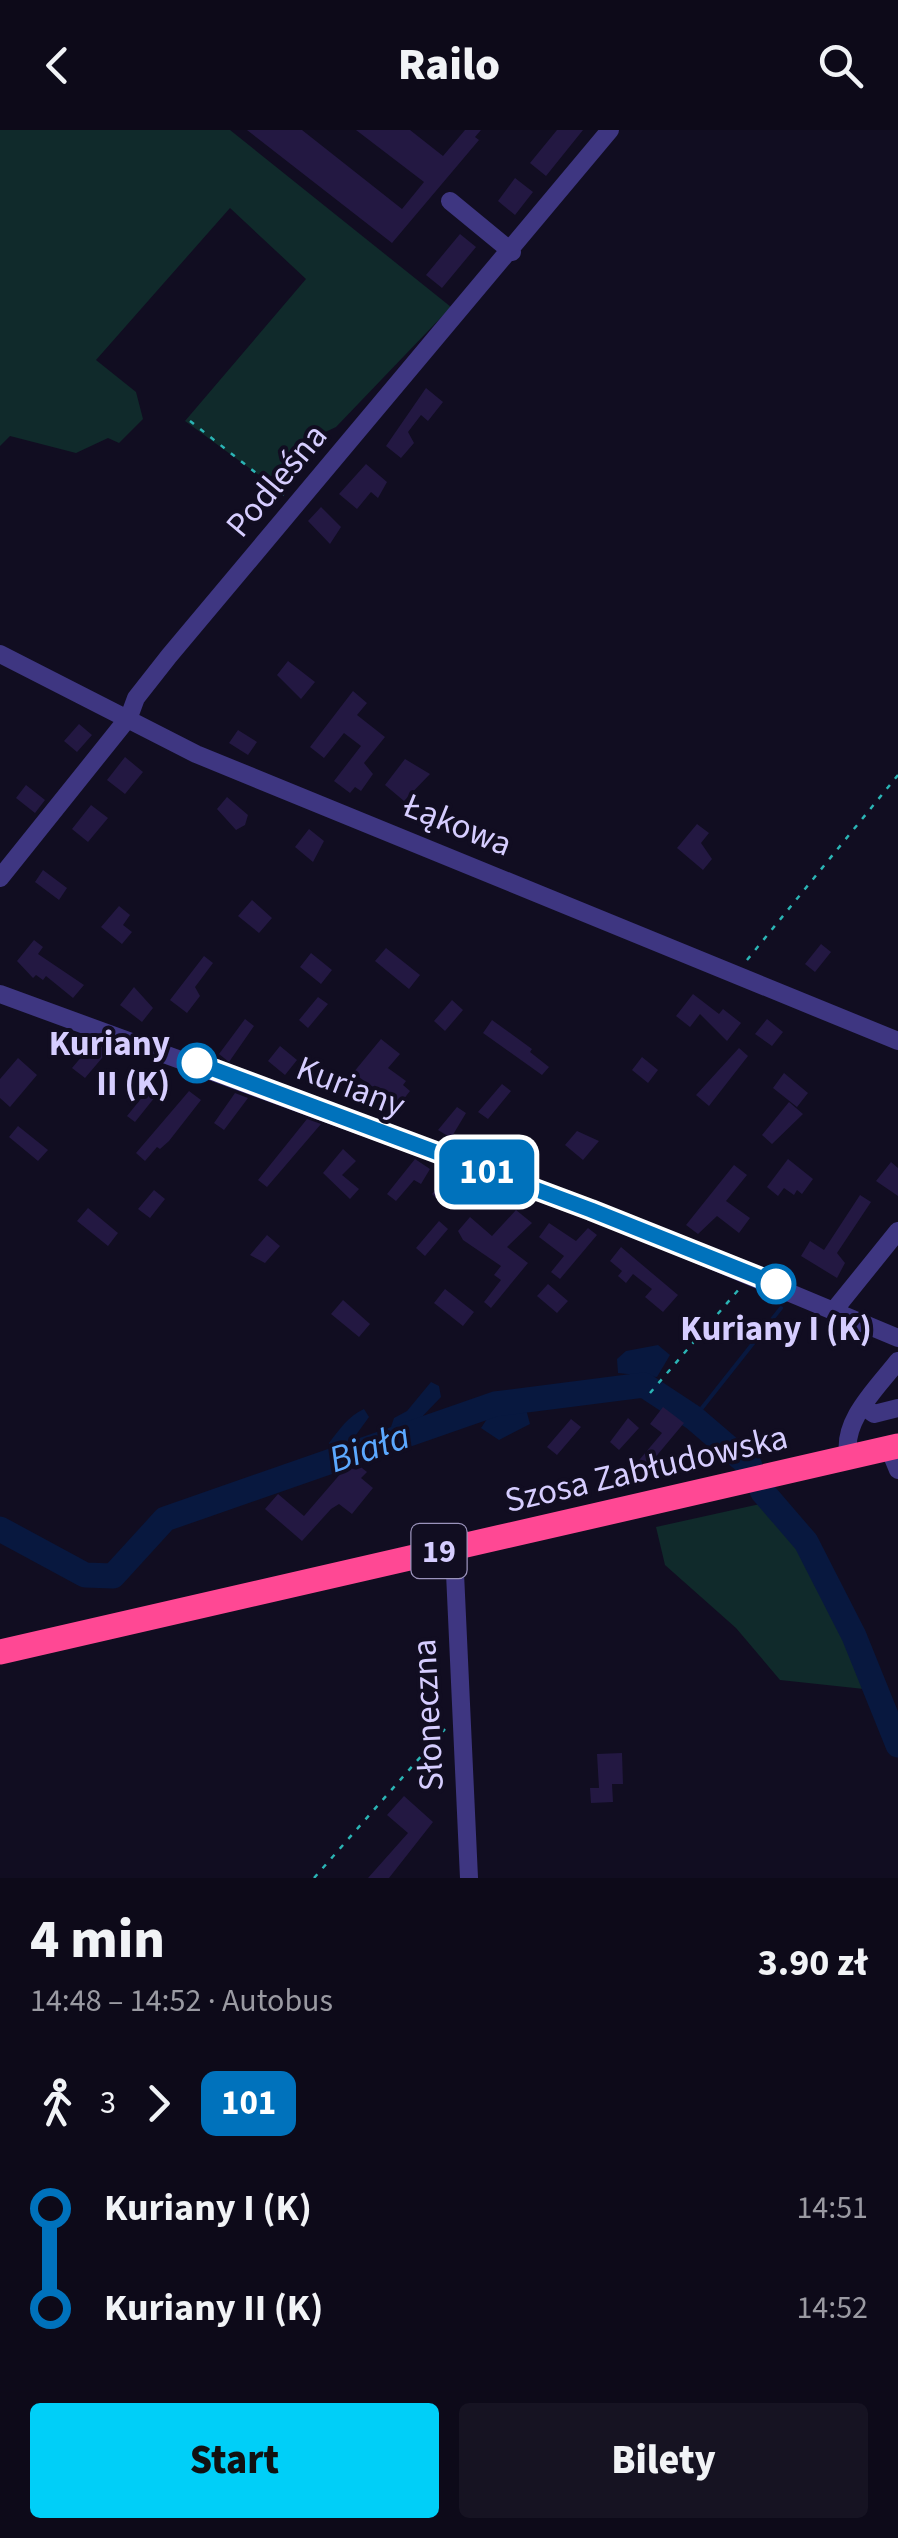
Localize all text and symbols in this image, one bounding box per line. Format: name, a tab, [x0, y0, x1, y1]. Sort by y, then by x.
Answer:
text: Railo	[398, 33, 500, 97]
icon: back	[30, 38, 85, 93]
icon: search	[813, 38, 868, 93]
street label: Podleśna	[214, 413, 339, 548]
street label: Łąkowa	[395, 780, 519, 869]
place label: Kuriany II (K)	[49, 1019, 170, 1109]
street label: Kuriany	[289, 1043, 412, 1130]
marker: Kuriany II (K)	[178, 1044, 216, 1082]
line badge: 101	[430, 1140, 544, 1204]
text: 101	[459, 1147, 515, 1197]
marker: Kuriany I (K)	[757, 1265, 795, 1303]
place label: Kuriany I (K)	[680, 1304, 872, 1354]
water label: Biała	[322, 1409, 417, 1487]
street label: Szosa Zabłudowska	[500, 1412, 793, 1526]
road number: 19	[412, 1524, 466, 1578]
street label: Słoneczna	[399, 1638, 457, 1792]
text: 4 min	[30, 1901, 165, 1979]
text: 3.90 zł	[758, 1936, 868, 1990]
text: 14:48 – 14:52 · Autobus	[30, 1978, 333, 2024]
icon: walk	[30, 2076, 85, 2131]
icon: forward	[131, 2076, 186, 2131]
text: 101	[221, 2078, 276, 2128]
text: 3	[100, 2080, 116, 2126]
text: Kuriany I (K)	[104, 2181, 312, 2235]
text: 14:51	[796, 2185, 868, 2231]
text: Kuriany II (K)	[104, 2281, 323, 2335]
text: 14:52	[796, 2285, 868, 2331]
button: Start	[30, 2403, 439, 2518]
button: Bilety	[459, 2403, 868, 2518]

